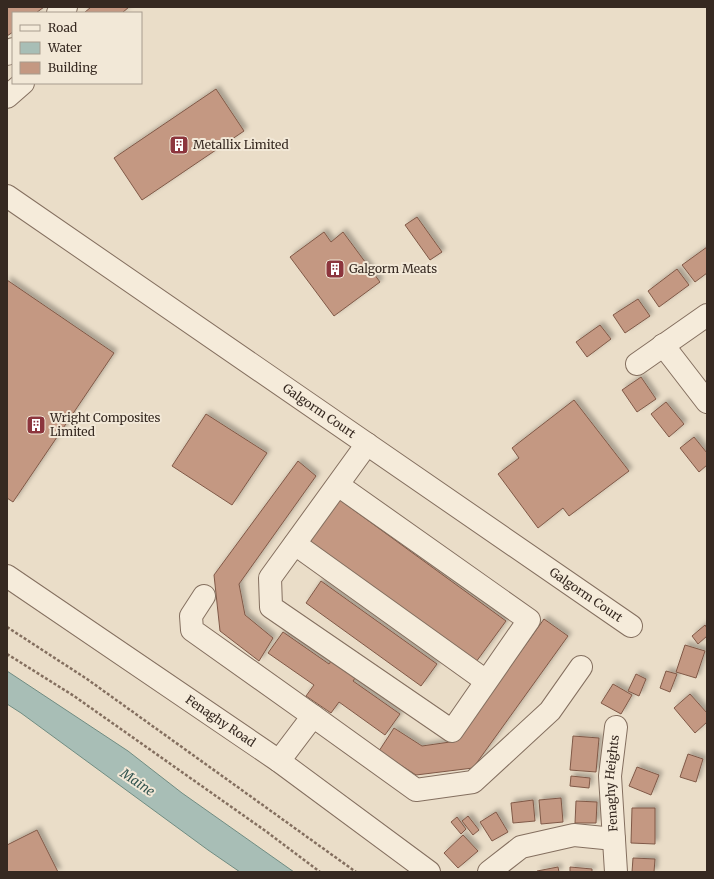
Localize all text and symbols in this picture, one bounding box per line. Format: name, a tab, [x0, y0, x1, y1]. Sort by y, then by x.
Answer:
legend	[12, 12, 142, 84]
text: Road	[48, 20, 77, 35]
text: Water	[47, 40, 83, 55]
text: Building	[48, 60, 98, 75]
building icon: Metallix Limited	[168, 134, 190, 156]
place label: Metallix Limited	[193, 137, 289, 152]
building icon: Galgorm Meats	[324, 258, 346, 280]
place label: Galgorm Meats	[349, 261, 437, 276]
street label: Galgorm Court	[280, 380, 359, 441]
place label: Wright Composites Limited	[49, 410, 160, 439]
building icon: Wright Composites Limited	[25, 414, 47, 436]
street label: Galgorm Court	[547, 564, 626, 625]
street label: Fenaghy Road	[183, 692, 258, 750]
street label: Fenaghy Heights	[602, 734, 622, 832]
water label: Maine	[117, 764, 158, 800]

